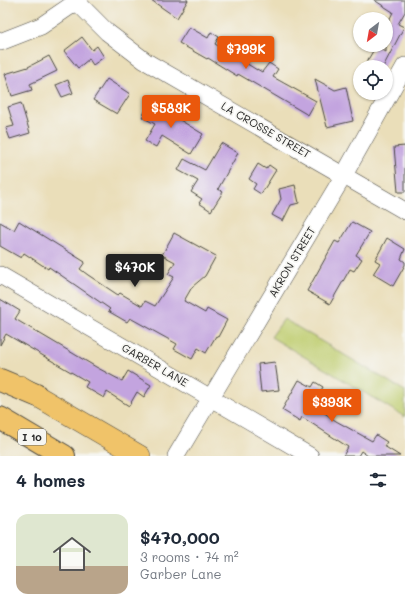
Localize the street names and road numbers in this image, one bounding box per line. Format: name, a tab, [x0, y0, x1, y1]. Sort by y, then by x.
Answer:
street label: LA CROSSE STREET	[219, 98, 314, 161]
street label: AKRON STREET	[265, 224, 319, 300]
street label: GARBER LANE	[119, 339, 191, 390]
road number: I 10	[18, 429, 46, 445]

